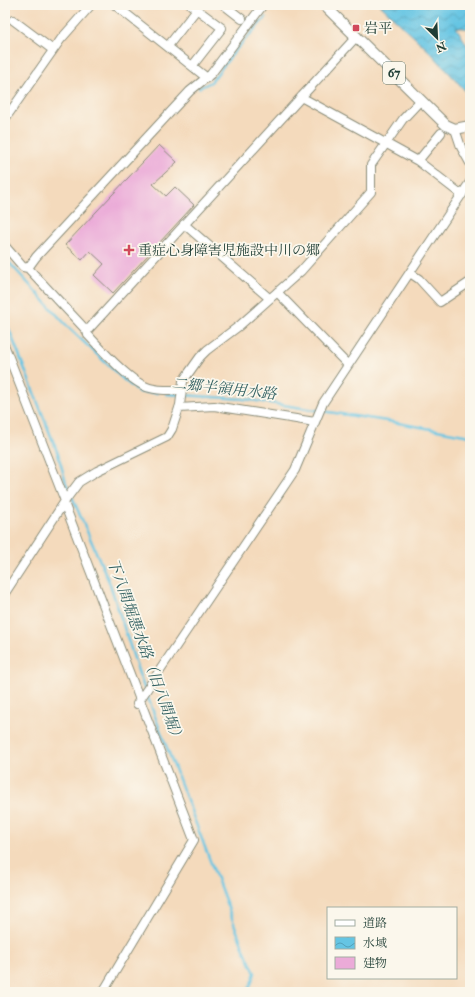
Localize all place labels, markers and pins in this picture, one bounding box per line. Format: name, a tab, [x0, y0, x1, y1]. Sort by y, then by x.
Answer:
place label: 岩平	[364, 20, 392, 37]
marker: 岩平	[351, 23, 361, 33]
place label: 重症心身障害児施設中川の郷	[138, 242, 320, 259]
marker: 重症心身障害児施設中川の郷	[123, 244, 135, 256]

